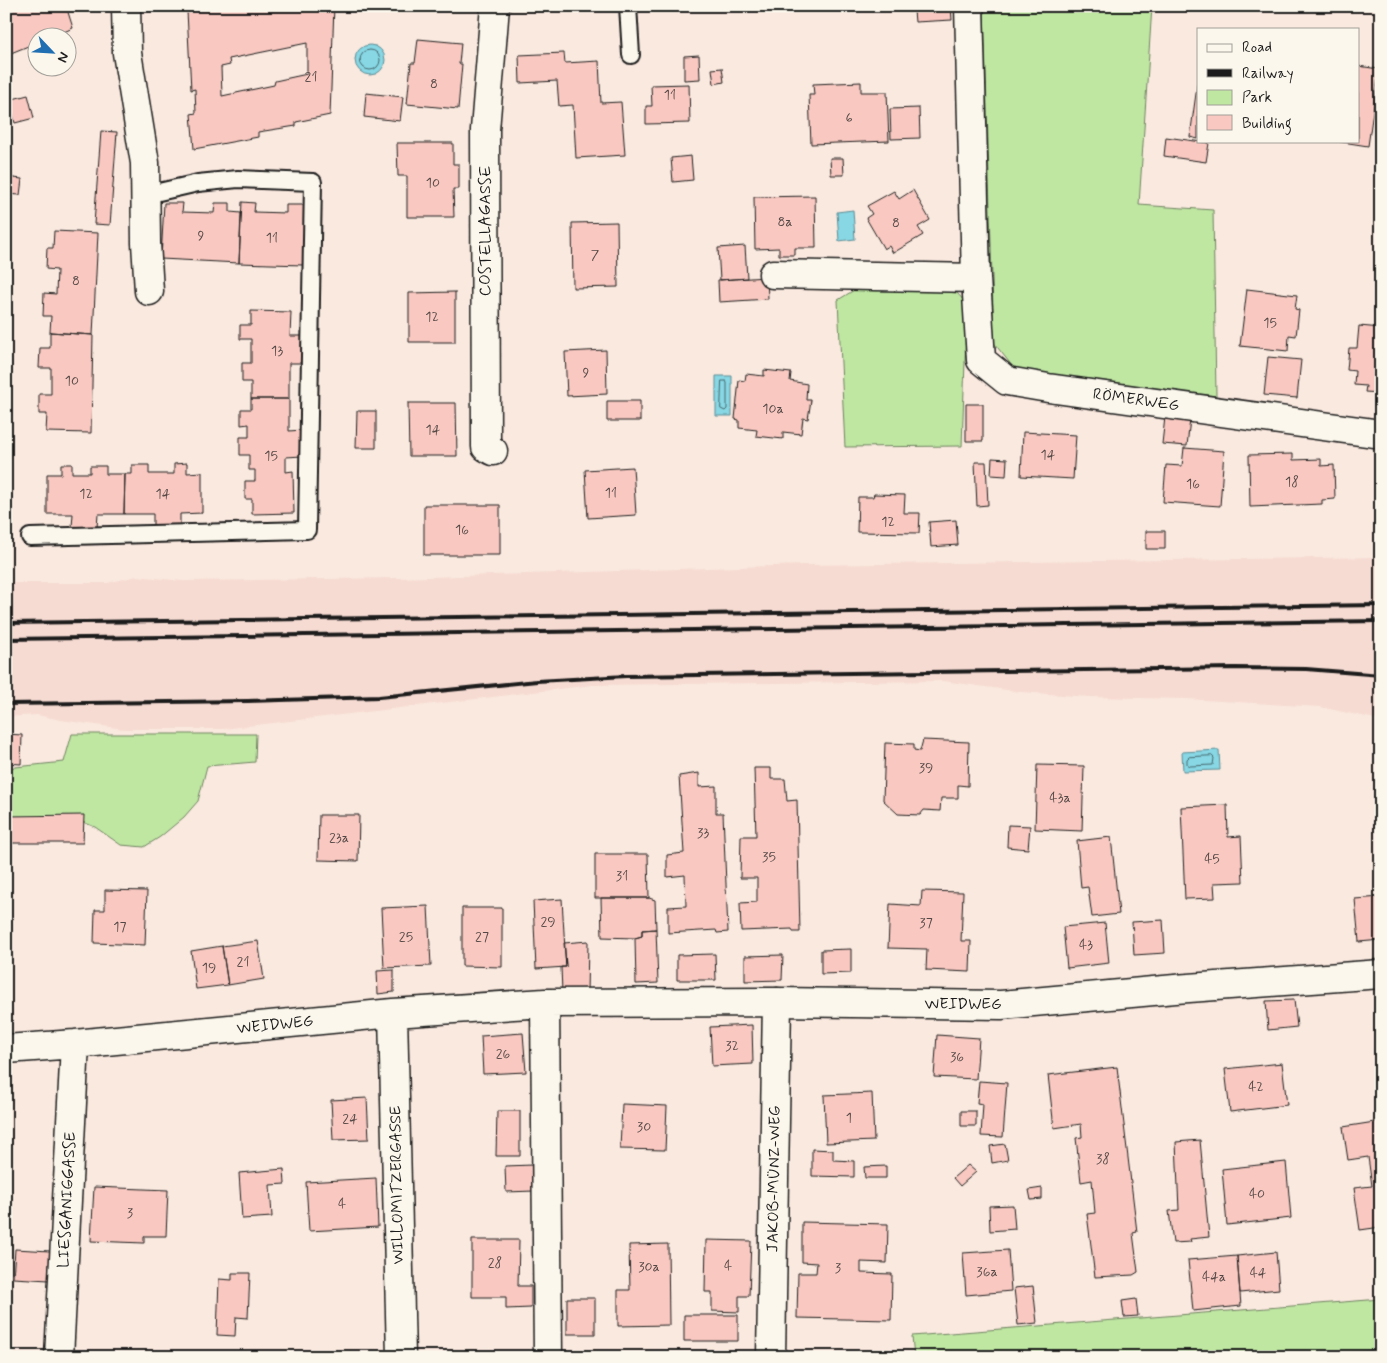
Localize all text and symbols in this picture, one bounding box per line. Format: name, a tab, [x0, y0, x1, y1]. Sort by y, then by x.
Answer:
north arrow	[28, 28, 78, 78]
legend	[1197, 28, 1360, 142]
text: Road	[1242, 38, 1272, 58]
text: N	[53, 49, 73, 65]
text: Railway	[1242, 64, 1294, 84]
house number: 21	[305, 68, 317, 86]
house number: 8	[430, 75, 438, 93]
house number: 11	[664, 86, 676, 104]
text: Park	[1242, 88, 1272, 108]
house number: 6	[845, 109, 853, 127]
text: Building	[1242, 114, 1292, 135]
street label: COSTELLAGASSE	[475, 166, 496, 296]
house number: 10	[426, 174, 440, 192]
house number: 8a	[777, 213, 793, 231]
house number: 8	[892, 214, 900, 232]
house number: 9	[198, 227, 205, 245]
house number: 11	[266, 229, 278, 247]
house number: 7	[591, 246, 600, 264]
house number: 8	[72, 272, 80, 290]
house number: 12	[425, 308, 439, 326]
house number: 15	[1263, 314, 1277, 332]
house number: 13	[271, 342, 283, 360]
house number: 9	[583, 364, 590, 382]
house number: 10	[65, 372, 79, 390]
street label: RÖMERWEG	[1092, 384, 1180, 416]
house number: 10a	[762, 400, 784, 418]
house number: 14	[426, 421, 441, 439]
house number: 14	[1041, 446, 1056, 464]
house number: 15	[264, 447, 278, 465]
house number: 18	[1285, 473, 1299, 491]
house number: 16	[1186, 475, 1200, 493]
house number: 11	[605, 484, 617, 502]
house number: 12	[79, 485, 93, 503]
house number: 14	[156, 485, 171, 503]
house number: 12	[881, 513, 895, 531]
house number: 16	[455, 521, 469, 539]
house number: 39	[919, 759, 933, 777]
house number: 43a	[1049, 789, 1071, 807]
house number: 33	[697, 824, 709, 842]
house number: 23a	[329, 829, 349, 847]
house number: 35	[762, 848, 776, 866]
house number: 45	[1204, 850, 1220, 868]
house number: 31	[616, 867, 628, 885]
house number: 29	[540, 913, 556, 931]
house number: 37	[919, 914, 933, 932]
house number: 17	[113, 918, 127, 936]
house number: 25	[399, 928, 413, 946]
house number: 27	[475, 928, 489, 946]
house number: 43	[1079, 936, 1093, 954]
house number: 21	[237, 953, 249, 971]
house number: 19	[202, 959, 216, 977]
street label: WEIDWEG	[925, 994, 1002, 1015]
street label: WEIDWEG	[236, 1011, 314, 1039]
house number: 32	[725, 1037, 739, 1055]
house number: 26	[496, 1045, 511, 1063]
house number: 36	[950, 1048, 964, 1066]
house number: 42	[1248, 1078, 1264, 1096]
street label: JAKOB-MÜNZ-WEG	[762, 1105, 786, 1253]
street label: WILLOMITZERGASSE	[385, 1106, 409, 1264]
house number: 1	[846, 1109, 852, 1127]
house number: 24	[342, 1110, 358, 1128]
house number: 30	[637, 1118, 651, 1136]
street label: LIESGANIGGASSE	[53, 1131, 81, 1269]
house number: 38	[1096, 1150, 1110, 1168]
house number: 40	[1249, 1185, 1265, 1203]
house number: 4	[338, 1195, 346, 1213]
house number: 3	[127, 1204, 133, 1222]
house number: 28	[488, 1254, 502, 1272]
house number: 4	[724, 1257, 732, 1275]
house number: 30a	[638, 1258, 660, 1276]
house number: 3	[835, 1259, 841, 1277]
house number: 36a	[976, 1263, 998, 1281]
house number: 44	[1250, 1264, 1267, 1282]
house number: 44a	[1202, 1268, 1226, 1286]

